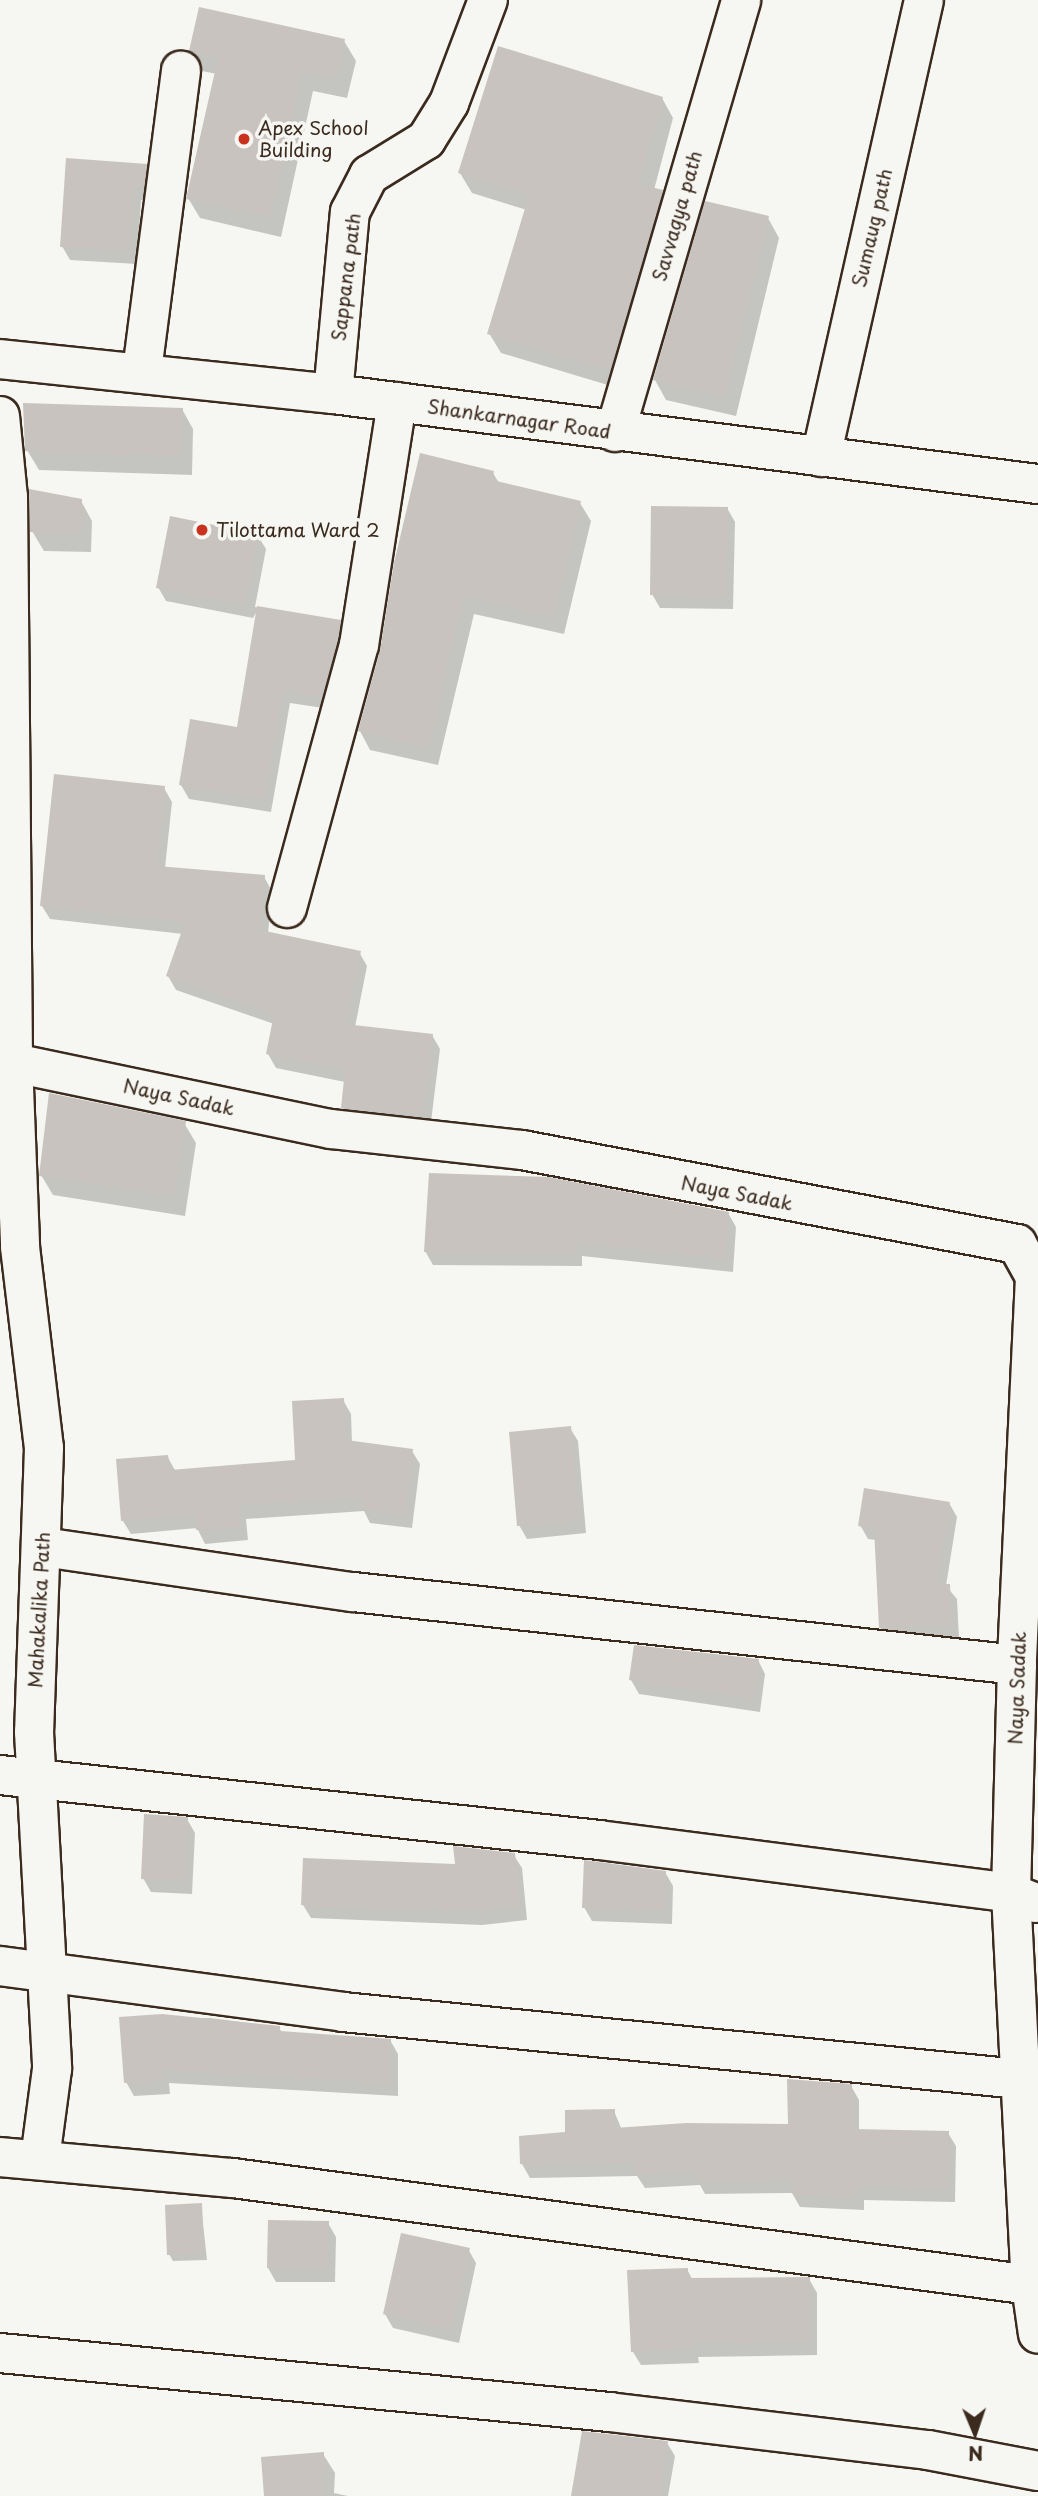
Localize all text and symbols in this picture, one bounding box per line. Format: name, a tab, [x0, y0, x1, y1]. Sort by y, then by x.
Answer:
place label: Apex School Building	[258, 117, 370, 161]
marker: Apex School Building	[236, 131, 252, 147]
street label: Savvagya path	[647, 148, 707, 284]
street label: Sumaug path	[847, 166, 897, 290]
street label: Sappana path	[327, 212, 365, 342]
street label: Shankarnagar Road	[426, 395, 612, 443]
place label: Tilottama Ward 2	[216, 519, 381, 541]
marker: Tilottama Ward 2	[194, 522, 210, 538]
street label: Naya Sadak	[121, 1074, 237, 1120]
street label: Naya Sadak	[679, 1171, 795, 1215]
street label: Mahakalika Path	[24, 1531, 54, 1689]
street label: Naya Sadak	[1004, 1631, 1030, 1745]
north arrow	[940, 2398, 1010, 2468]
text: N	[968, 2440, 984, 2468]

